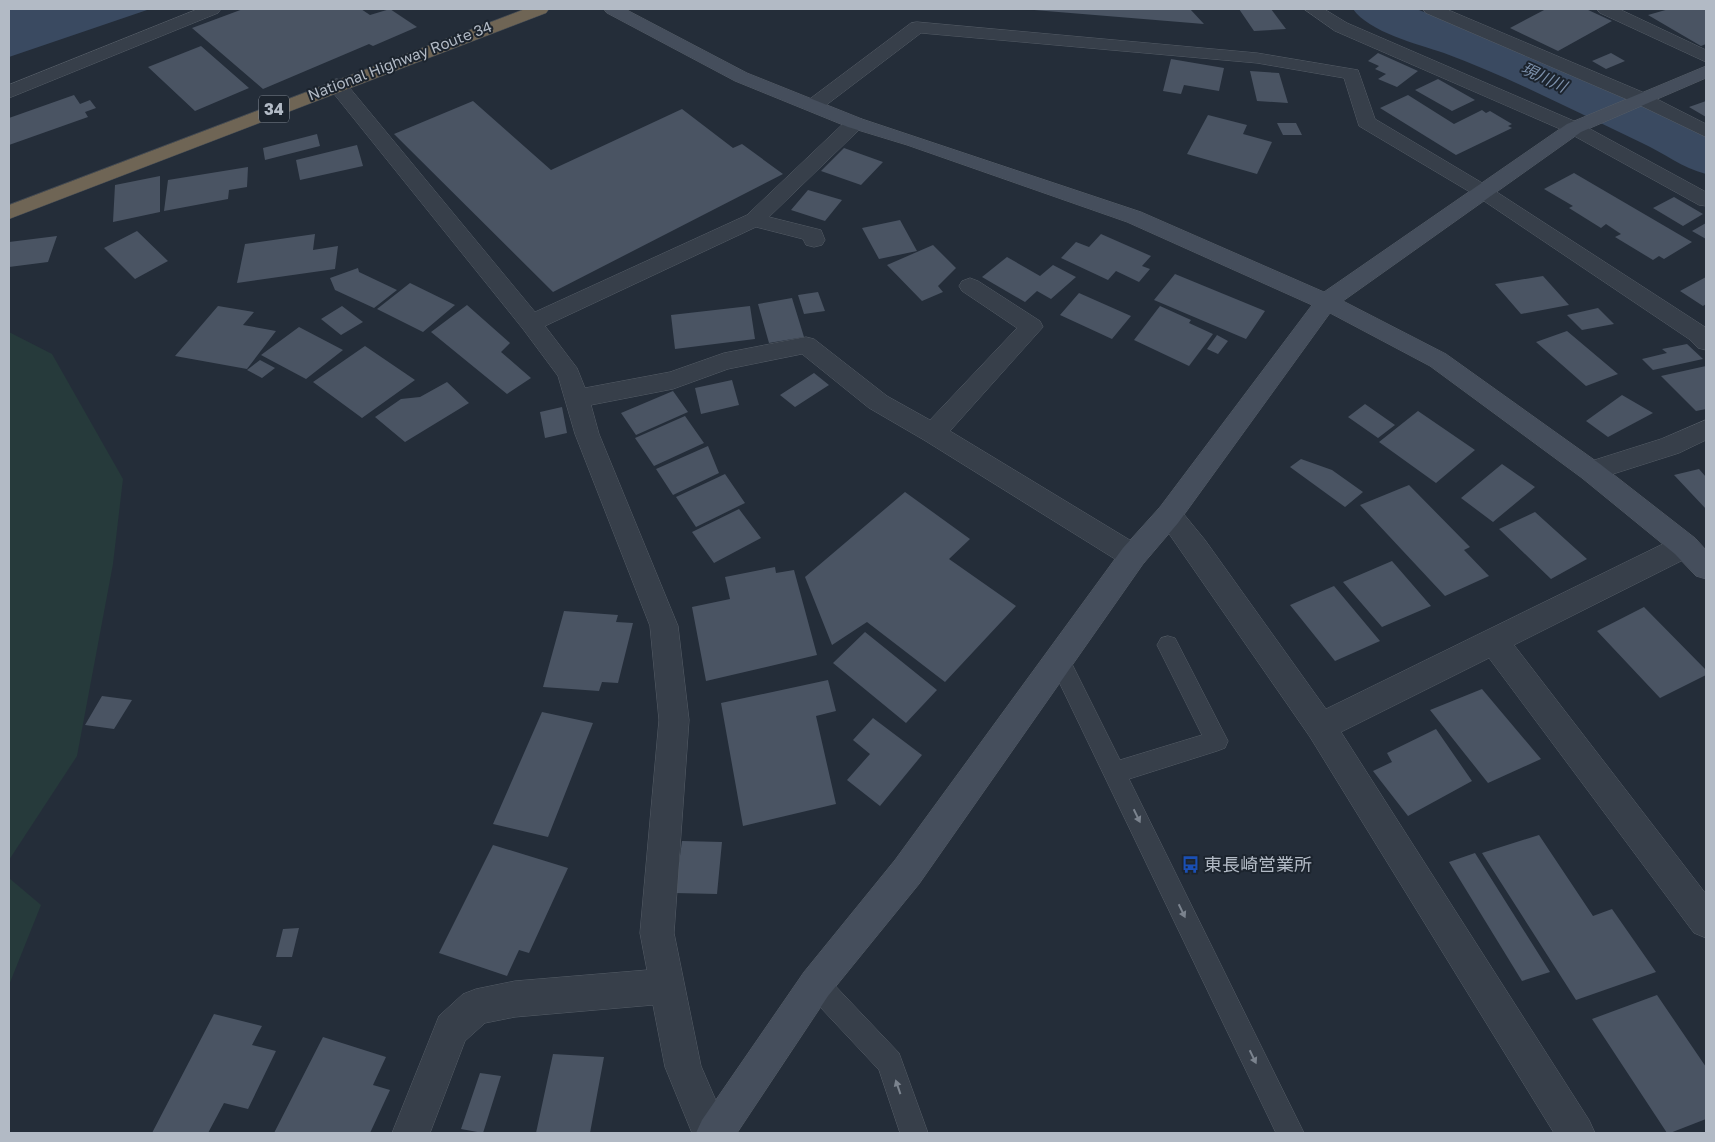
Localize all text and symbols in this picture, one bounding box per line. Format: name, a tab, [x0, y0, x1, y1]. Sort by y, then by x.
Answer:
street label: National Highway Route 34	[305, 17, 494, 103]
water label: 現川川	[1518, 58, 1572, 97]
road number: 34	[259, 96, 289, 122]
one-way arrow	[1133, 809, 1141, 823]
place label: 東長崎営業所	[1204, 853, 1312, 875]
bus stop icon: 東長崎営業所	[1180, 855, 1200, 875]
one-way arrow	[1179, 904, 1187, 918]
one-way arrow	[1249, 1050, 1257, 1064]
one-way arrow	[894, 1079, 902, 1094]

